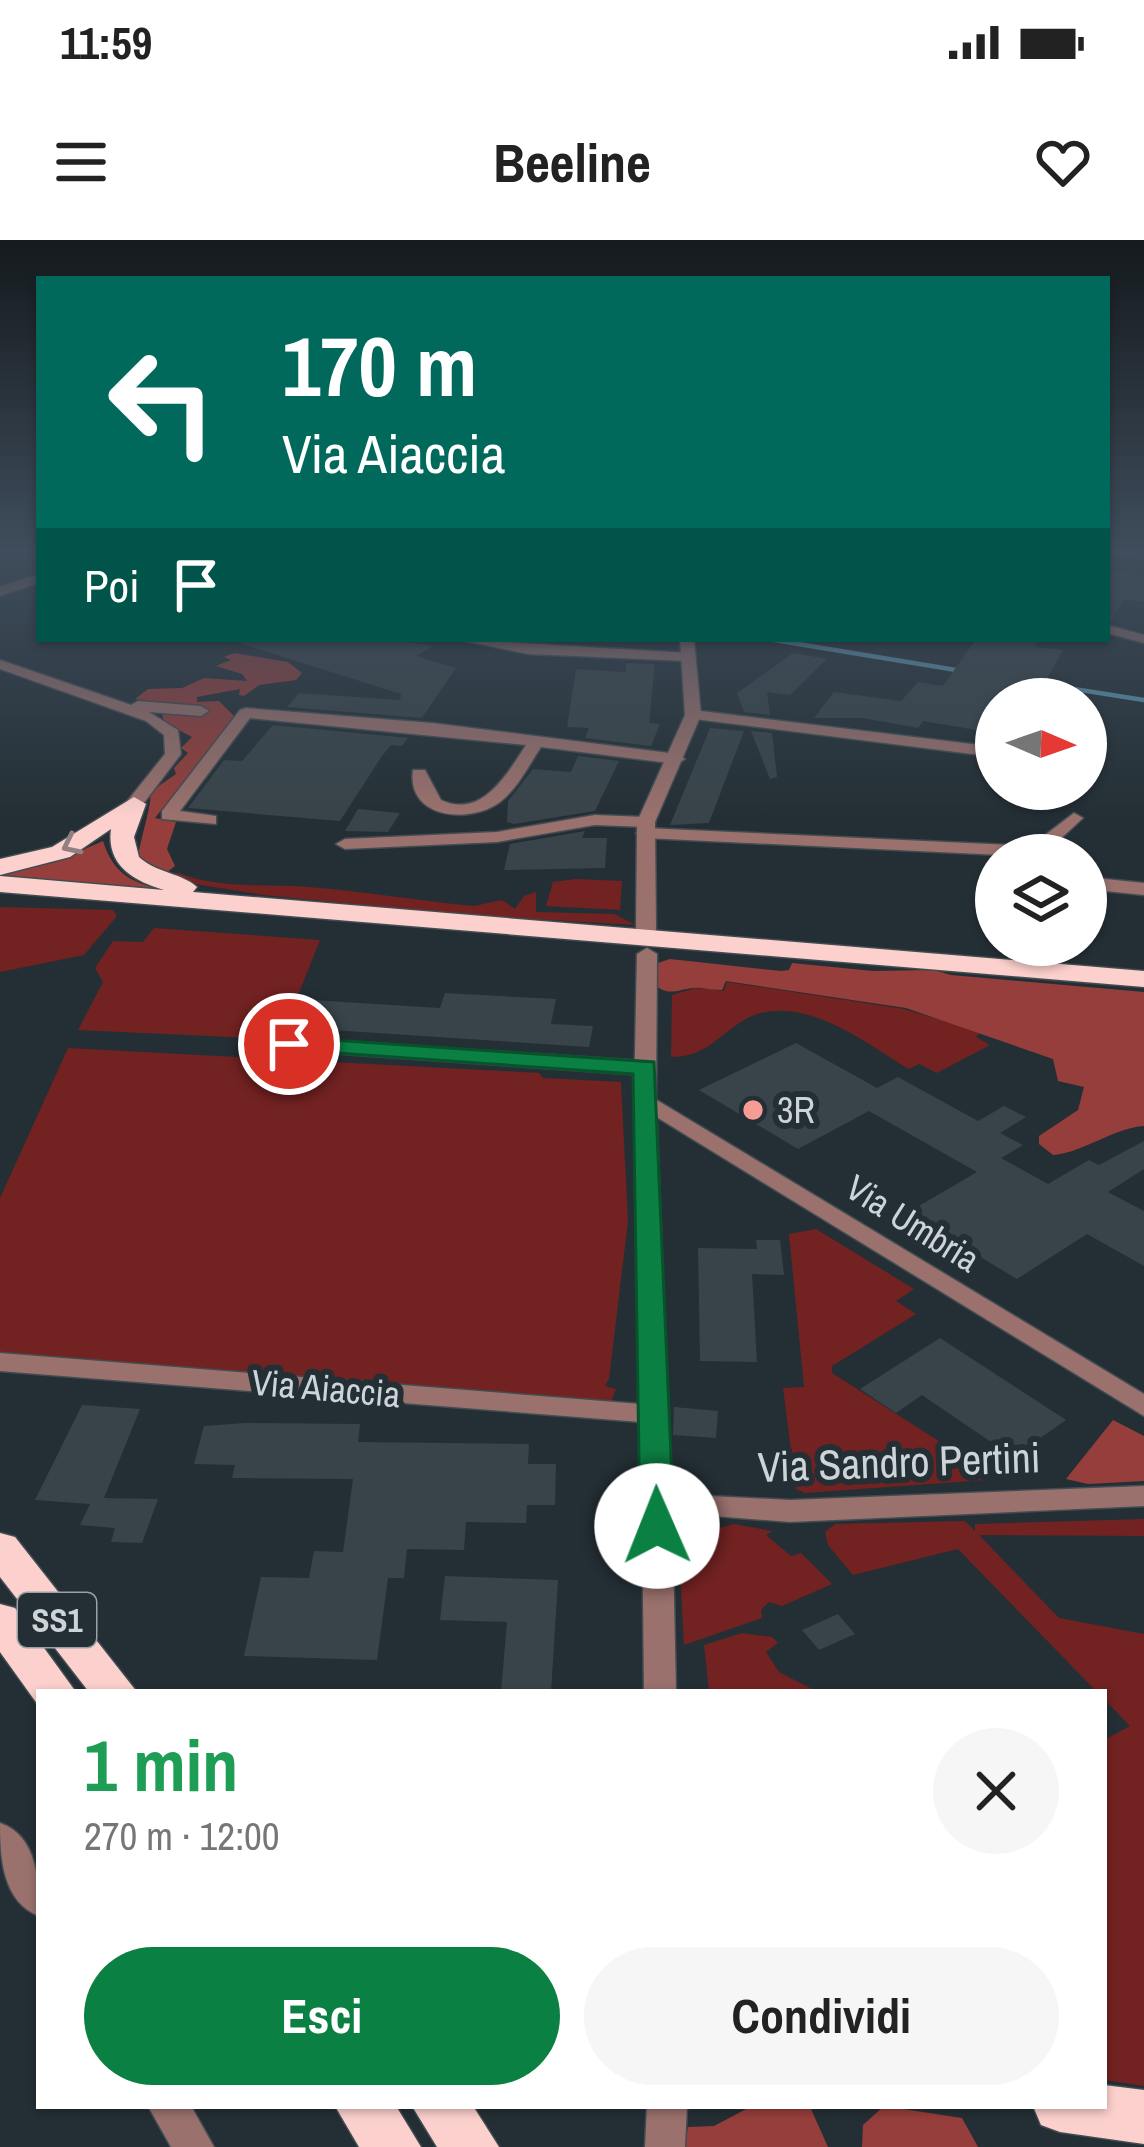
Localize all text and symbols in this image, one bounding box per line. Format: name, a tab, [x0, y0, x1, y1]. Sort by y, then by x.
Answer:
text: 11:59	[60, 12, 152, 73]
text: Beeline	[493, 126, 651, 199]
icon: menu	[48, 129, 114, 195]
icon: heart	[1030, 129, 1096, 195]
text: 170 m	[282, 309, 477, 422]
icon: left	[84, 324, 240, 480]
text: Via Aiaccia	[282, 417, 505, 490]
icon: arrive	[163, 552, 229, 618]
text: Poi	[84, 555, 139, 616]
north arrow	[975, 678, 1107, 810]
map controls	[975, 678, 1107, 966]
one-way arrow	[62, 831, 84, 854]
button: layers	[975, 834, 1107, 966]
pin	[238, 993, 340, 1095]
icon: arrive	[256, 1011, 322, 1077]
place label: 3R	[777, 1086, 815, 1134]
marker: 3R	[740, 1097, 766, 1123]
street label: Via Umbria	[837, 1163, 989, 1283]
street label: Via Aiaccia	[250, 1358, 402, 1418]
street label: Via Sandro Pertini	[757, 1429, 1041, 1495]
position arrow	[594, 1463, 720, 1589]
road number: SS1	[18, 1593, 96, 1647]
text: 1 min	[84, 1716, 238, 1813]
button: close	[933, 1728, 1059, 1854]
text: 270 m · 12:00	[84, 1810, 280, 1862]
button: Esci	[84, 1947, 560, 2085]
button: Condividi	[584, 1947, 1059, 2085]

